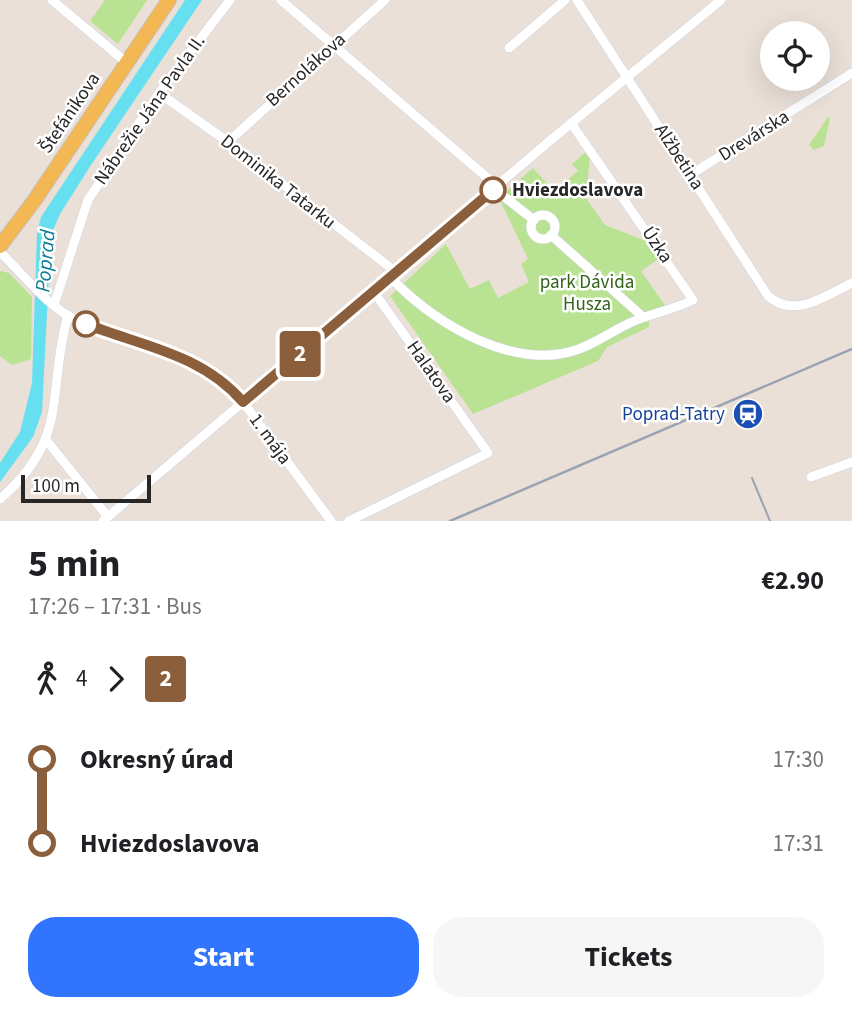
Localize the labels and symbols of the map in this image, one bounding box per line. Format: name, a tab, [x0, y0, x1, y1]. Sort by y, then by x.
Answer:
street label: Bernolákova	[260, 27, 352, 113]
street label: Nábrežie Jána Pavla II.	[88, 29, 212, 191]
street label: Štefánikova	[33, 67, 107, 159]
street label: Drevárska	[713, 104, 795, 168]
street label: Alžbetina	[648, 119, 710, 195]
street label: Dominika Tatarku	[215, 128, 341, 236]
marker: Hviezdoslavova	[480, 177, 506, 203]
place label: Hviezdoslavova	[512, 177, 643, 204]
street label: Úzka	[635, 221, 679, 269]
water label: Poprad	[27, 228, 63, 294]
park label: park Dávida Husza	[540, 269, 634, 318]
unlabelled marker	[73, 311, 99, 337]
line badge: 2	[277, 331, 323, 377]
street label: Halatova	[400, 335, 462, 409]
station icon: Poprad-Tatry	[731, 397, 765, 431]
place label: Poprad-Tatry	[622, 401, 725, 428]
street label: 1. mája	[242, 408, 298, 470]
scale bar	[21, 472, 150, 504]

